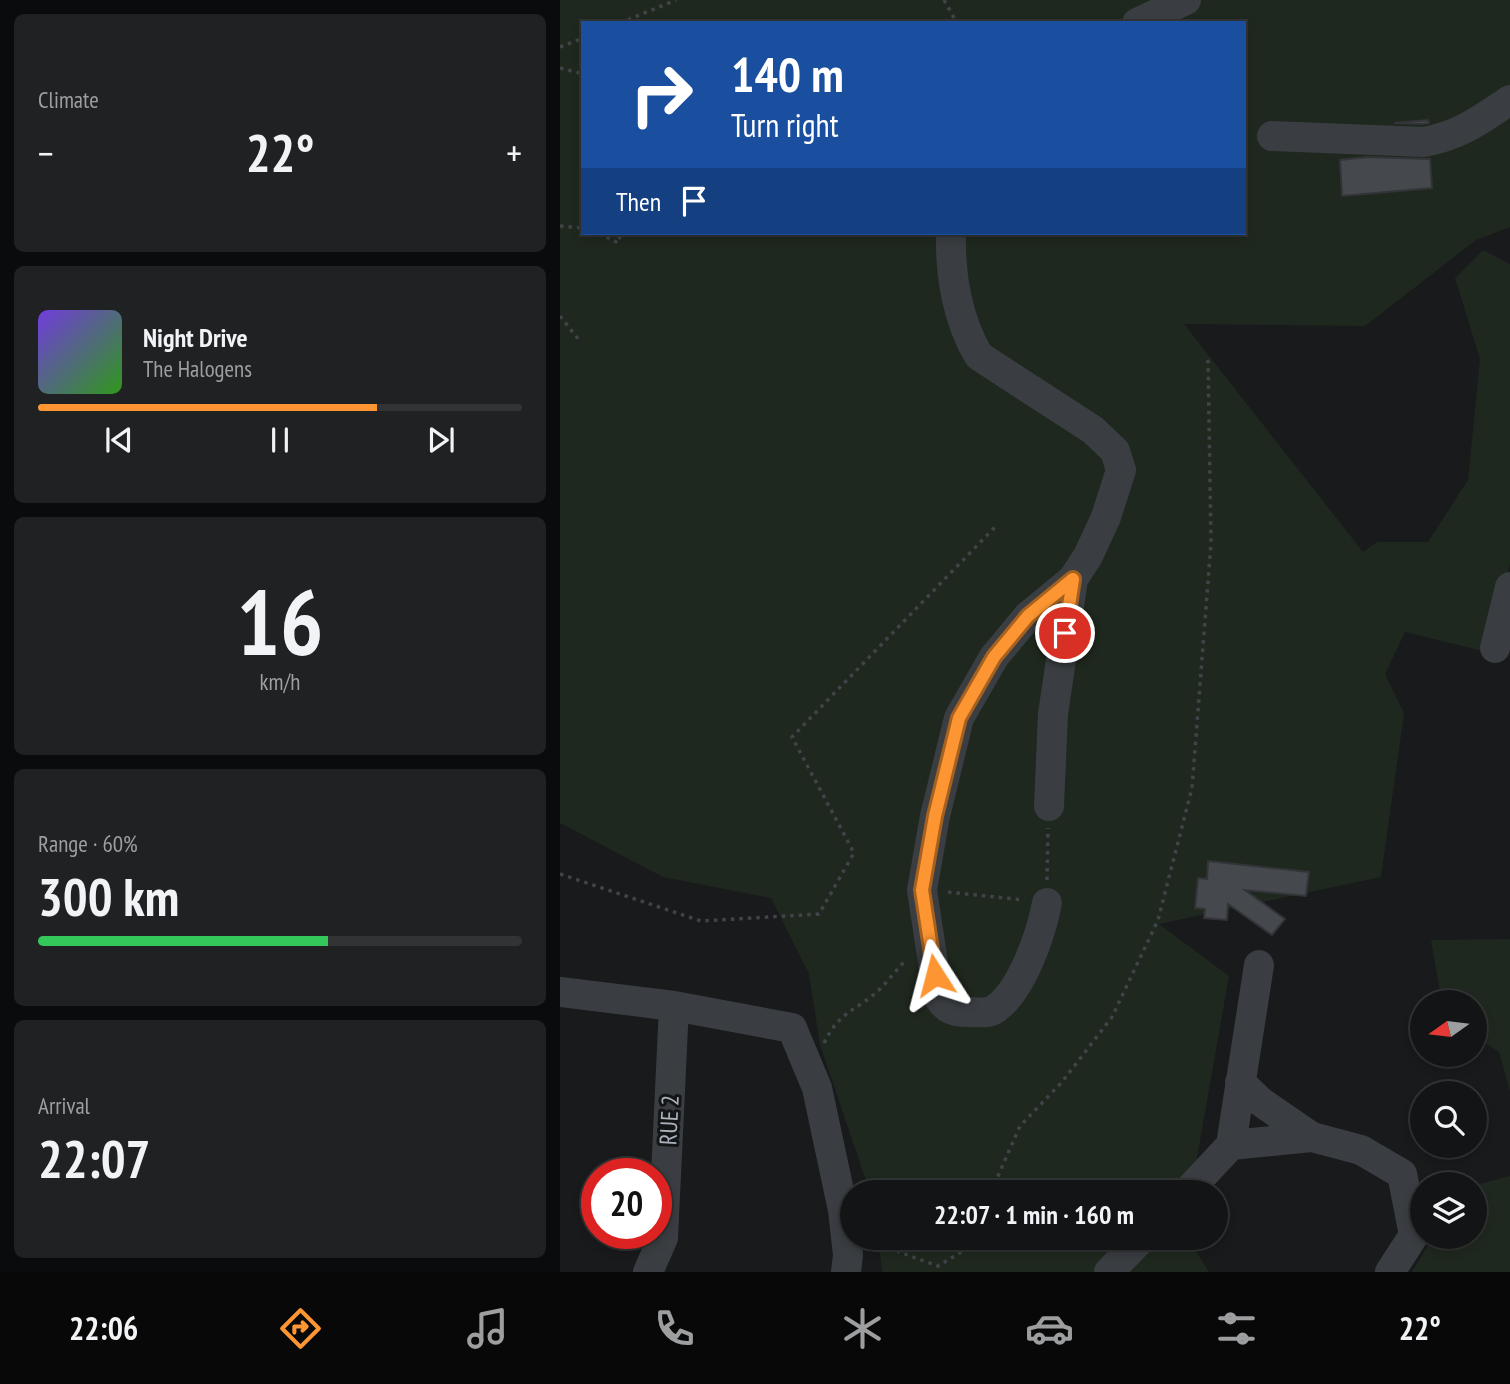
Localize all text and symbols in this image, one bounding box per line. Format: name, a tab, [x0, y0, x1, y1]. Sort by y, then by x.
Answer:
text: 140 m	[731, 42, 844, 106]
icon: right	[616, 49, 707, 140]
text: Climate	[38, 85, 99, 114]
text: Turn right	[731, 104, 839, 146]
text: 22°	[246, 119, 314, 186]
text: −	[38, 128, 54, 177]
text: +	[506, 128, 522, 177]
icon: arrive	[675, 182, 713, 220]
text: Then	[616, 185, 661, 218]
text: Night Drive	[143, 321, 248, 354]
text: The Halogens	[143, 354, 252, 383]
icon: previous	[100, 421, 138, 459]
icon: pause	[261, 421, 299, 459]
icon: next	[422, 421, 460, 459]
text: 16	[237, 562, 324, 680]
pin	[1035, 603, 1095, 663]
icon: arrive	[1046, 614, 1084, 652]
text: km/h	[260, 667, 300, 696]
text: Range · 60%	[38, 829, 138, 858]
text: 300 km	[38, 863, 179, 930]
position arrow	[898, 938, 972, 1012]
north arrow	[1410, 990, 1488, 1068]
map controls	[1410, 990, 1487, 1249]
button: search	[1410, 1081, 1487, 1158]
text: Arrival	[38, 1091, 90, 1120]
street label: RUE 2	[652, 1094, 686, 1146]
text: 22:07	[38, 1125, 150, 1192]
speed limit sign: 20	[581, 1158, 672, 1249]
button: layers	[1410, 1172, 1487, 1249]
text: 22:07 · 1 min · 160 m	[934, 1198, 1134, 1231]
icon: directions	[276, 1304, 325, 1353]
icon: music	[463, 1304, 512, 1353]
icon: phone	[650, 1304, 699, 1353]
icon: climate	[838, 1304, 887, 1353]
icon: car	[1025, 1304, 1074, 1353]
icon: filters	[1212, 1304, 1261, 1353]
text: 22:06	[69, 1307, 138, 1349]
text: 22°	[1399, 1307, 1441, 1349]

